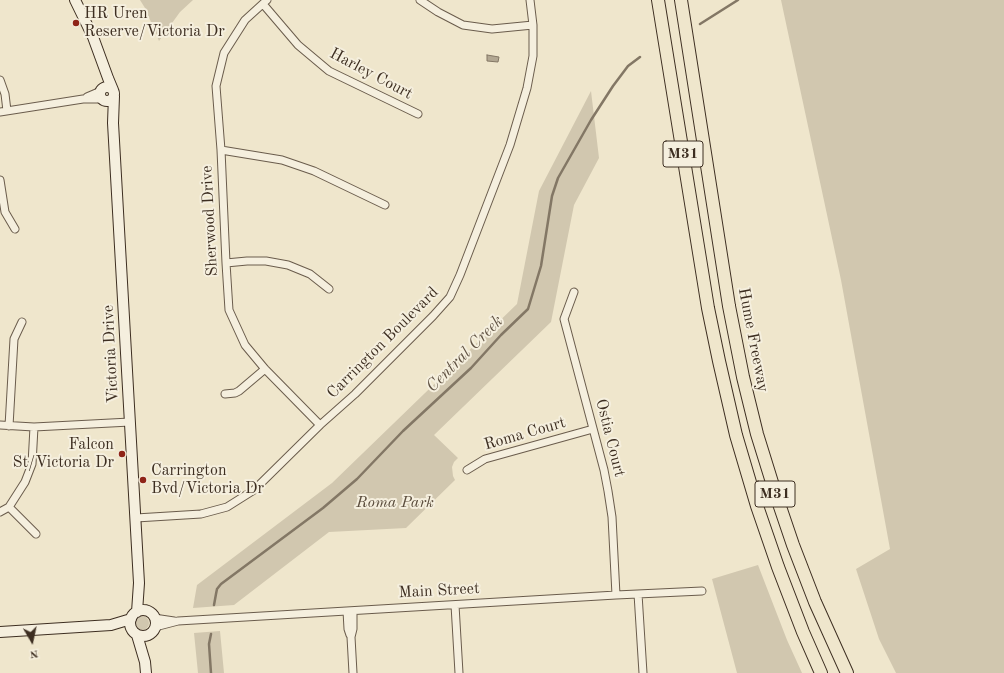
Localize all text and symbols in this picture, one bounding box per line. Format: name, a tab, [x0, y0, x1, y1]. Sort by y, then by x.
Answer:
place label: HR Uren Reserve/Victoria Dr	[84, 4, 225, 42]
marker: HR Uren Reserve/Victoria Dr	[71, 18, 81, 28]
street label: Harley Court	[326, 44, 416, 104]
road number: M31	[663, 141, 703, 167]
street label: Sherwood Drive	[197, 165, 223, 277]
street label: Carrington Boulevard	[323, 283, 443, 403]
street label: Hume Freeway	[733, 286, 773, 394]
street label: Victoria Drive	[99, 304, 123, 404]
water label: Central Creek	[422, 311, 508, 397]
street label: Ostia Court	[591, 397, 629, 479]
street label: Roma Court	[482, 413, 568, 455]
place label: Falcon St/Victoria Dr	[12, 435, 114, 473]
marker: Falcon St/Victoria Dr	[117, 449, 127, 459]
place label: Carrington Bvd/Victoria Dr	[151, 461, 264, 499]
marker: Carrington Bvd/Victoria Dr	[138, 475, 148, 485]
road number: M31	[755, 481, 795, 507]
park label: Roma Park	[356, 493, 434, 513]
street label: Main Street	[398, 579, 480, 603]
north arrow	[12, 621, 52, 661]
text: N	[29, 647, 39, 659]

